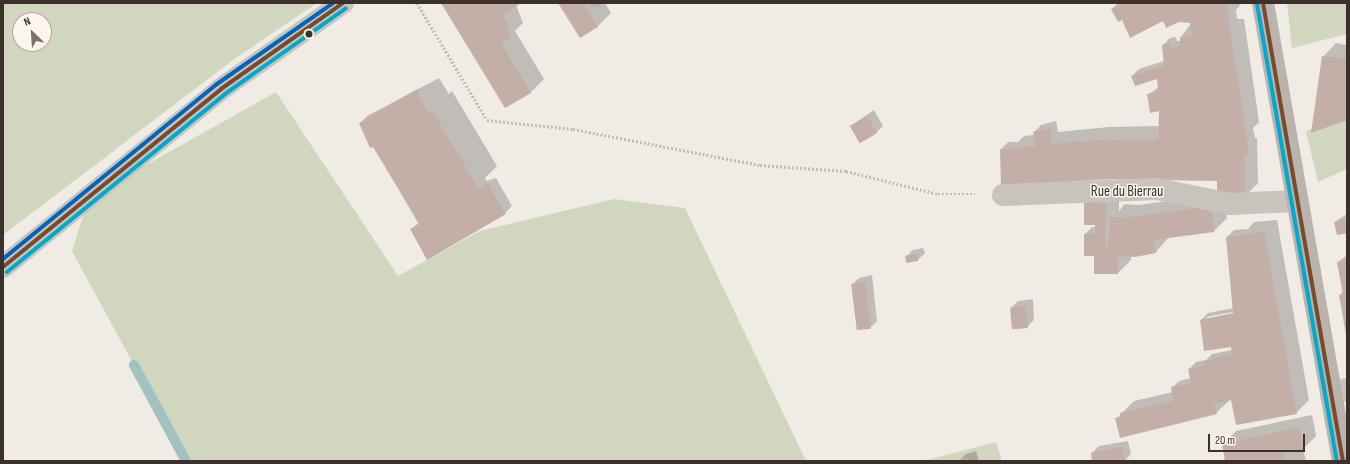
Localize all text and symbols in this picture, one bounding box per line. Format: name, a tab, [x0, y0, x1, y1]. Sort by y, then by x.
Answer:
north arrow	[12, 12, 52, 52]
text: N	[22, 14, 33, 29]
unlabelled marker	[304, 29, 314, 39]
street label: Rue du Bierrau	[1091, 183, 1163, 201]
scale bar	[1210, 426, 1307, 452]
text: 20 m	[1215, 433, 1235, 448]

